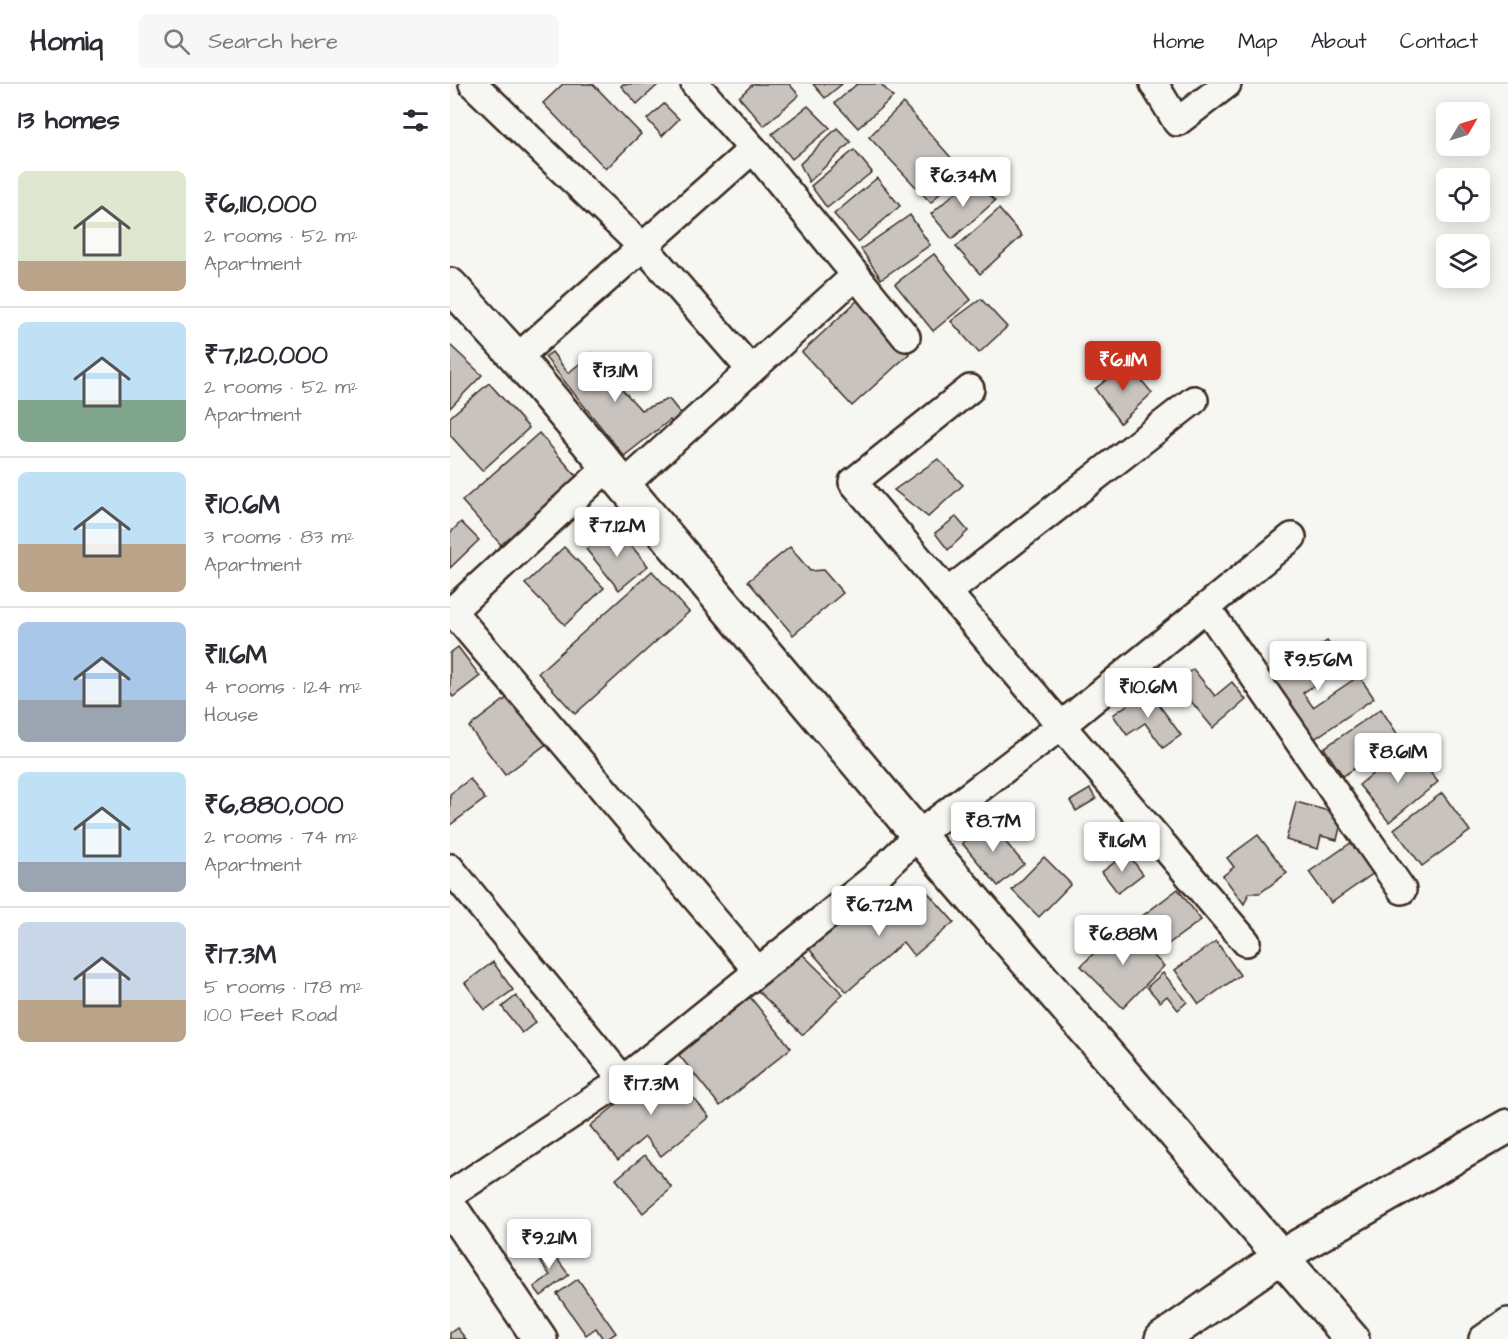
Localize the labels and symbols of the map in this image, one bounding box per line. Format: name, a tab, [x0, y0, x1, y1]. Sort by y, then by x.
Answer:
north arrow	[1436, 102, 1490, 156]
pin: ₹6.34M	[914, 157, 1012, 208]
pin: ₹6.11M	[1074, 341, 1172, 392]
pin: ₹13.1M	[566, 352, 664, 403]
pin: ₹7.12M	[568, 507, 666, 558]
pin: ₹9.56M	[1269, 641, 1367, 692]
pin: ₹10.6M	[1099, 668, 1197, 719]
pin: ₹8.61M	[1349, 733, 1447, 784]
pin: ₹8.7M	[951, 802, 1035, 853]
pin: ₹11.6M	[1073, 822, 1171, 873]
pin: ₹6.72M	[830, 886, 928, 937]
pin: ₹6.88M	[1074, 915, 1172, 966]
pin: ₹17.3M	[602, 1065, 700, 1116]
pin: ₹9.21M	[500, 1219, 598, 1270]

